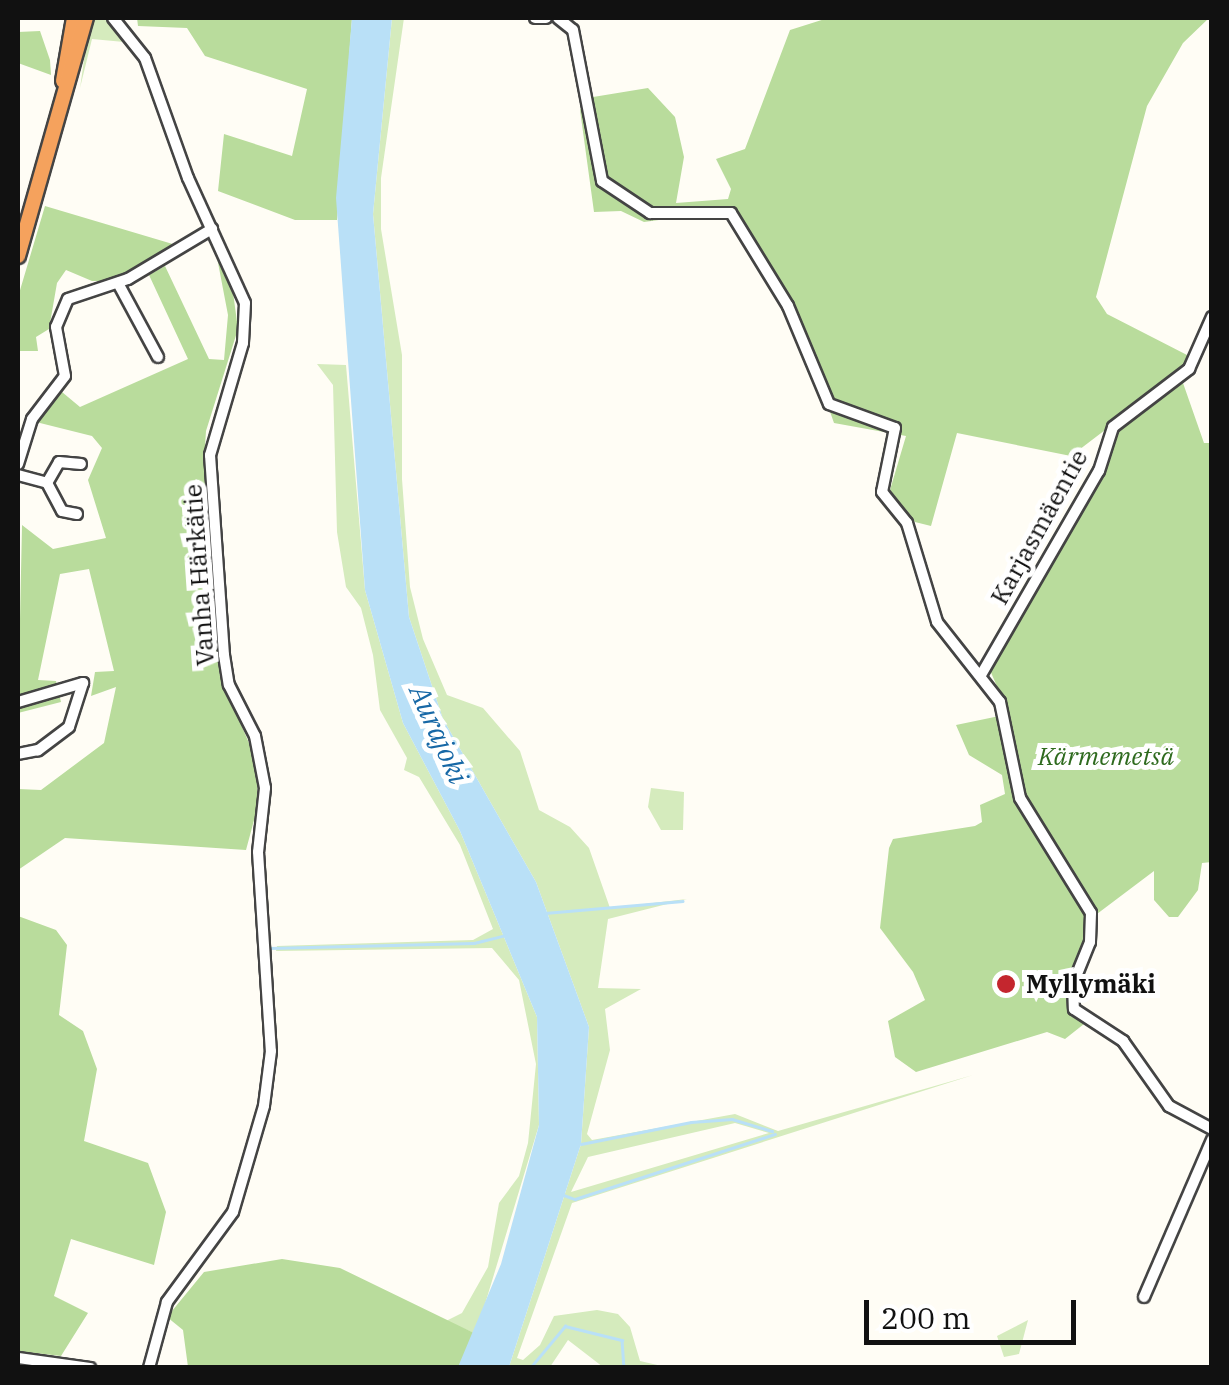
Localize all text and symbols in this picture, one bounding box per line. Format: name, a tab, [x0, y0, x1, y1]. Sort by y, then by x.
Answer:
street label: Karjasmäentie	[984, 444, 1094, 610]
street label: Vanha Härkätie	[178, 483, 220, 667]
water label: Aurajoki	[402, 679, 476, 789]
park label: Kärmemetsä	[1038, 741, 1174, 771]
place label: Myllymäki	[1026, 969, 1156, 999]
marker: Myllymäki	[995, 973, 1017, 995]
scale bar	[869, 1280, 1082, 1342]
text: 200 m	[881, 1298, 971, 1337]

